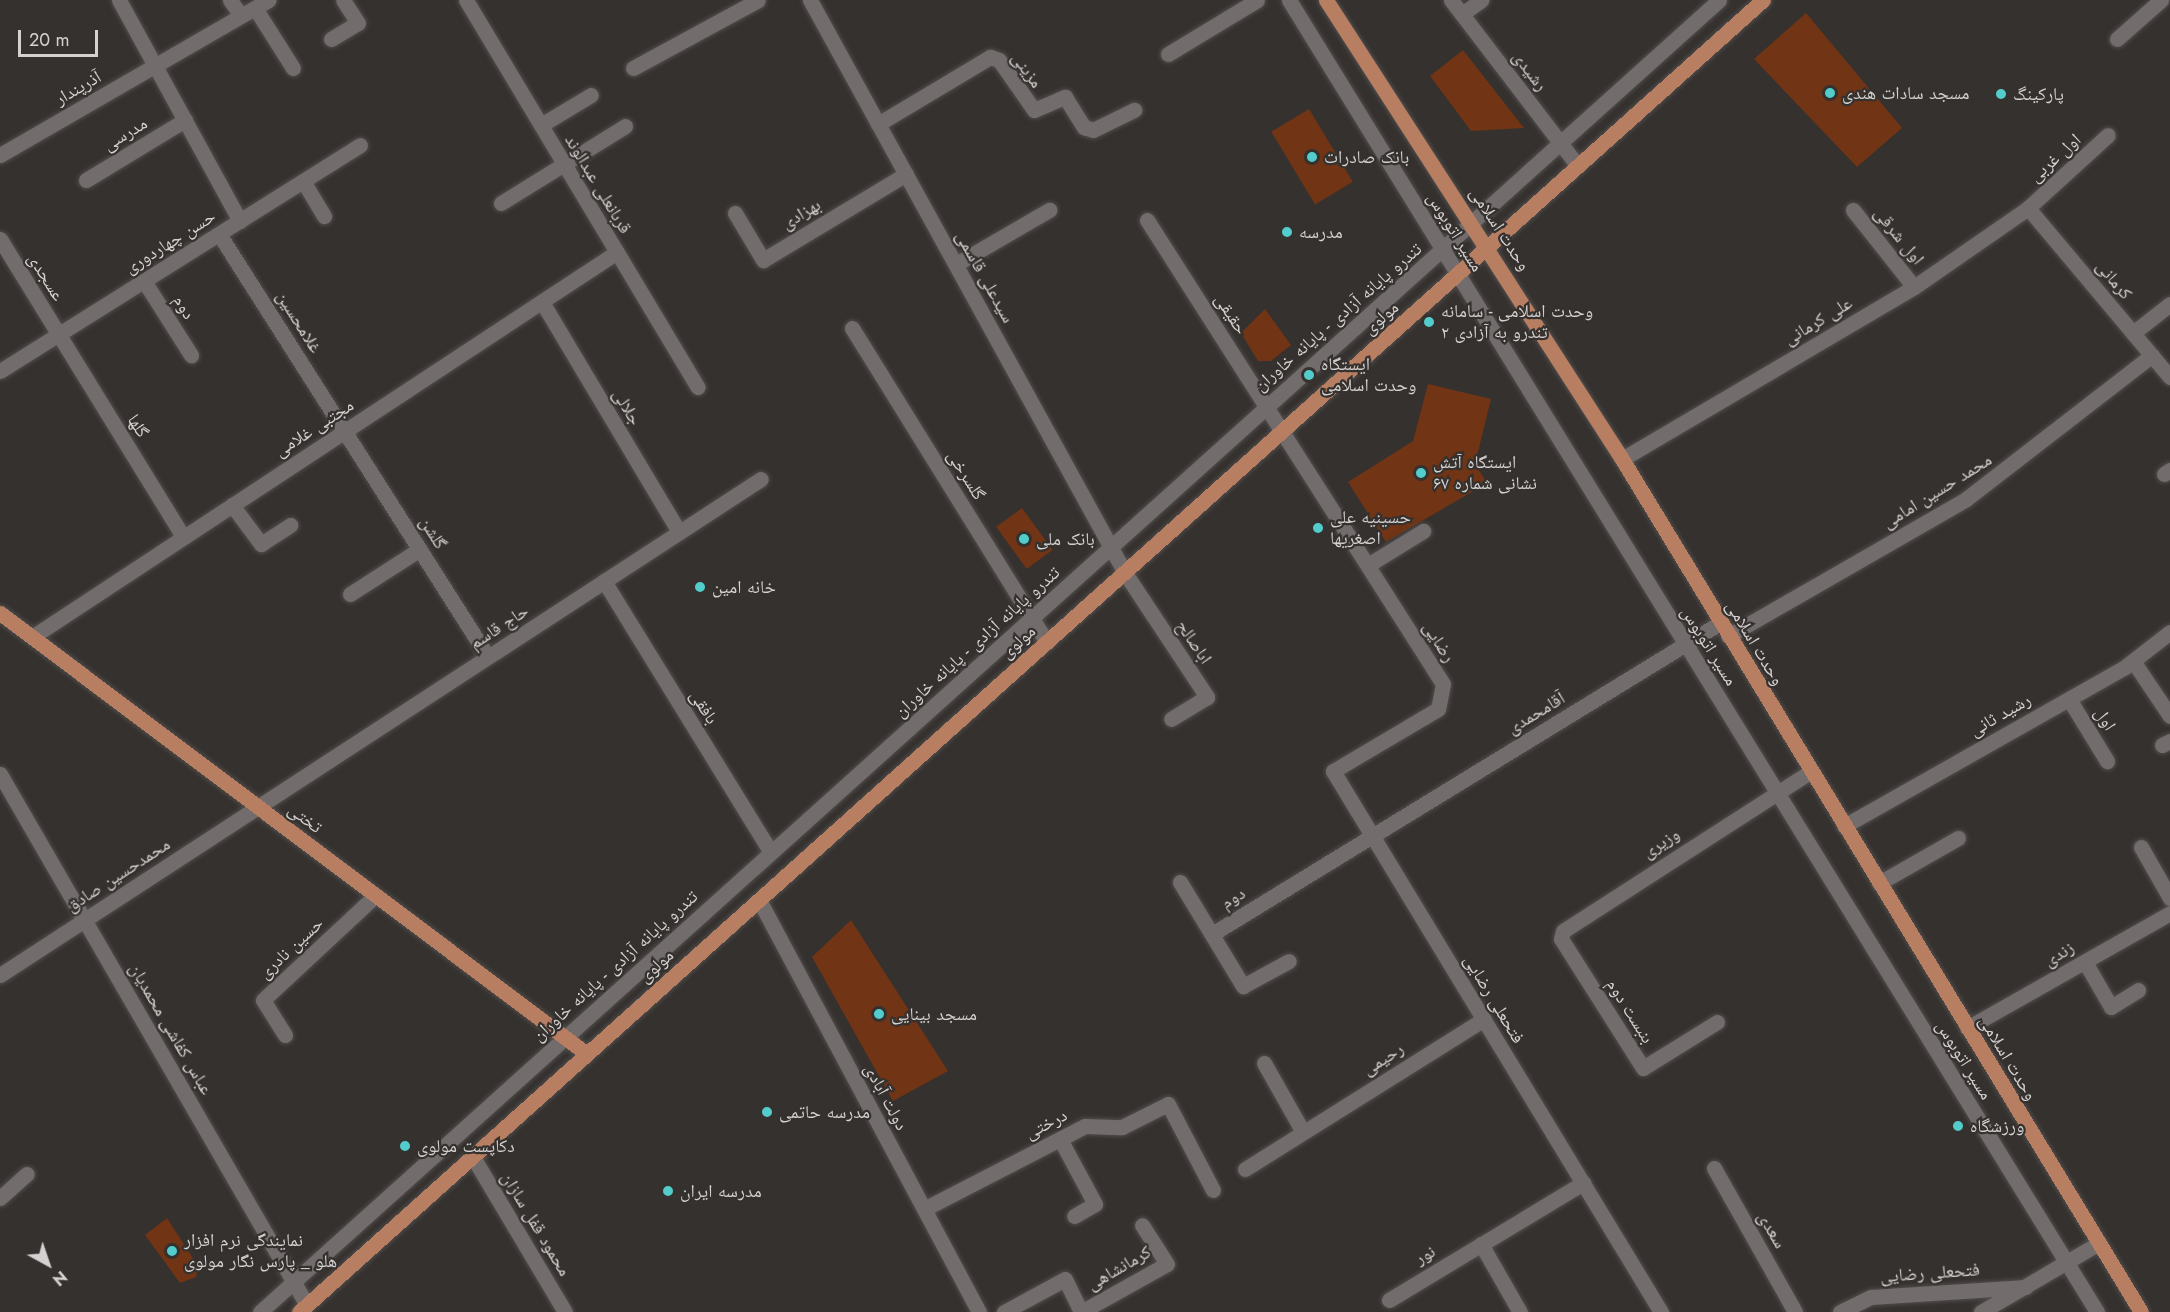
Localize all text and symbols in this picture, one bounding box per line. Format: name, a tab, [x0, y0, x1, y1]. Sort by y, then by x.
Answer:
scale bar	[21, 18, 100, 56]
text: 20 m	[29, 27, 69, 53]
street label: رشیدی	[1508, 47, 1552, 95]
street label: مزینی	[1007, 48, 1047, 92]
street label: آذرپندار	[51, 66, 105, 110]
place label: مسجد سادات هندی	[1842, 82, 1970, 104]
place label: پارکینگ	[2013, 83, 2064, 105]
marker: مسجد سادات هندی	[1823, 86, 1837, 100]
marker: پارکینگ	[1994, 87, 2008, 101]
street label: مدرسی	[99, 112, 151, 156]
street label: اول غربی	[2025, 129, 2085, 187]
street label: قربانعلی عبدالوند	[560, 131, 636, 237]
place label: بانک صادرات	[1324, 146, 1409, 168]
marker: بانک صادرات	[1305, 150, 1319, 164]
street label: وحدت اسلامی	[1465, 183, 1535, 275]
street label: مسیر اتوبوس	[1422, 188, 1488, 276]
street label: بهزادی	[777, 194, 825, 234]
street label: اول شرقی	[1869, 203, 1929, 269]
street label: حسن چهاردوری	[121, 206, 219, 278]
place label: مدرسه	[1299, 221, 1343, 243]
marker: مدرسه	[1280, 225, 1294, 239]
street label: سیدعلی قاسمی	[951, 227, 1019, 327]
street label: تندرو پایانه آزادی - پایانه خاوران	[1250, 238, 1426, 396]
street label: عسجدی	[23, 249, 69, 305]
street label: کرمانی	[2091, 256, 2137, 304]
street label: غلامحسین	[272, 287, 326, 357]
street label: حقیقی	[1210, 290, 1252, 338]
street label: دوم	[168, 291, 200, 323]
street label: علی کرمانی	[1780, 292, 1856, 350]
street label: مولوی	[1359, 297, 1403, 339]
place label: وحدت اسلامی - سامانه ۲ تندرو به آزادی	[1441, 301, 1593, 344]
marker: وحدت اسلامی - سامانه ۲ تندرو به آزادی	[1422, 315, 1436, 329]
place label: ایستگاه وحدت اسلامی	[1321, 354, 1416, 397]
marker: ایستگاه وحدت اسلامی	[1302, 368, 1316, 382]
street label: جلالی	[608, 385, 646, 429]
street label: مجتبی غلامی	[270, 394, 358, 462]
street label: گلها	[123, 410, 153, 442]
street label: گلسرخی	[942, 446, 990, 504]
street label: محمد حسین امامی	[1878, 449, 1996, 533]
place label: ایستگاه آتش نشانی شماره ۶۷	[1433, 452, 1537, 494]
marker: ایستگاه آتش نشانی شماره ۶۷	[1414, 466, 1428, 480]
place label: حسینیه علی اصغریها	[1330, 507, 1411, 550]
street label: گلشن	[415, 513, 451, 553]
marker: حسینیه علی اصغریها	[1311, 521, 1325, 535]
place label: بانک ملی	[1036, 528, 1095, 550]
marker: بانک ملی	[1017, 532, 1031, 546]
street label: تندرو پایانه آزادی - پایانه خاوران	[890, 562, 1064, 722]
place label: خانه امین	[712, 576, 776, 598]
marker: خانه امین	[693, 580, 707, 594]
street label: وحدت اسلامی	[1721, 597, 1789, 689]
street label: حاج قاسم	[465, 600, 533, 654]
street label: مسیر اتوبوس	[1676, 602, 1742, 690]
street label: اباصالح	[1172, 616, 1216, 668]
street label: رضایی	[1418, 618, 1460, 666]
street label: مولوی	[996, 621, 1040, 663]
street label: بافقی	[685, 686, 723, 728]
street label: آقامحمدی	[1503, 687, 1569, 739]
street label: رشید ثانی	[1965, 689, 2035, 741]
street label: اول	[2090, 703, 2120, 735]
street label: تختی	[284, 798, 326, 838]
street label: وزیری	[1638, 823, 1684, 863]
street label: محمدحسین صادق	[62, 833, 174, 917]
street label: دوم	[1217, 882, 1249, 914]
street label: تندرو پایانه آزادی - پایانه خاوران	[528, 886, 702, 1046]
street label: حسین نادری	[254, 913, 328, 983]
street label: زندی	[2040, 937, 2078, 971]
street label: مولوی	[634, 945, 678, 987]
street label: فتحعلی رضایی	[1459, 951, 1529, 1047]
street label: عباس کفاشی محمدیان	[125, 959, 217, 1099]
street label: بنبست دوم	[1602, 975, 1658, 1047]
place label: مسجد بینایی	[891, 1003, 977, 1025]
marker: مسجد بینایی	[872, 1007, 886, 1021]
street label: وحدت اسلامی	[1974, 1012, 2042, 1104]
street label: مسیر اتوبوس	[1931, 1016, 1997, 1104]
street label: رحیمی	[1358, 1038, 1408, 1080]
street label: دولت آبادی	[860, 1060, 912, 1134]
place label: مدرسه حاتمی	[779, 1101, 870, 1123]
street label: درختی	[1021, 1104, 1071, 1144]
marker: مدرسه حاتمی	[760, 1105, 774, 1119]
place label: ورزشگاه	[1970, 1115, 2024, 1137]
marker: ورزشگاه	[1951, 1119, 1965, 1133]
place label: دکاپست مولوی	[417, 1135, 515, 1157]
marker: دکاپست مولوی	[398, 1139, 412, 1153]
street label: محمود قفل سازان	[496, 1168, 576, 1280]
place label: مدرسه ایران	[680, 1180, 762, 1202]
marker: مدرسه ایران	[661, 1184, 675, 1198]
street label: سعدی	[1753, 1208, 1791, 1252]
place label: نمایندگی نرم افزار هلو _ پارس نگار مولوی	[184, 1230, 337, 1272]
north arrow	[18, 1234, 78, 1294]
street label: کرمانشاهی	[1083, 1241, 1155, 1295]
street label: نور	[1411, 1241, 1439, 1269]
marker: نمایندگی نرم افزار هلو _ پارس نگار مولوی	[165, 1244, 179, 1258]
street label: فتحعلی رضایی	[1879, 1259, 1981, 1287]
text: N	[48, 1265, 72, 1291]

